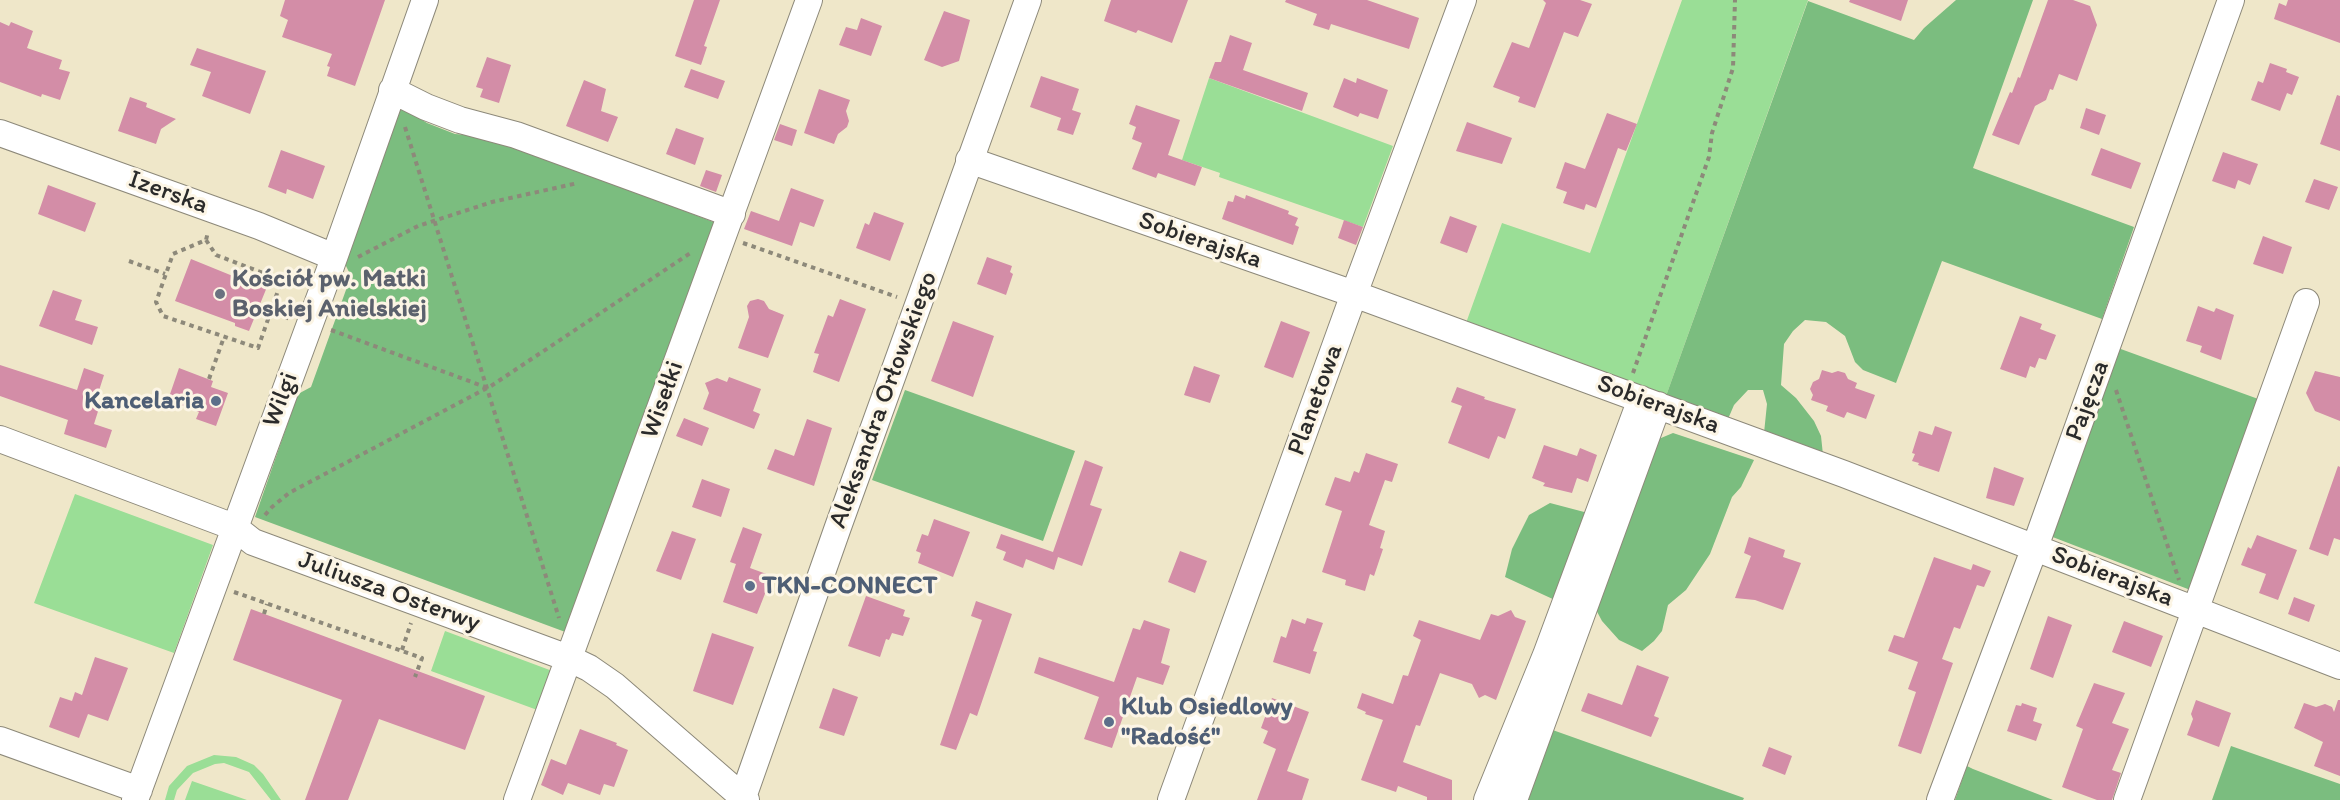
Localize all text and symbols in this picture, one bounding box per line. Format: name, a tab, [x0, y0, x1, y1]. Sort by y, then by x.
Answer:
street label: Izerska	[124, 164, 212, 222]
street label: Sobierajska	[1134, 205, 1266, 277]
place label: Kościół pw. Matki Boskiej Anielskiej	[232, 263, 427, 324]
street label: Aleksandra Orłowskiego	[823, 267, 945, 533]
marker: Kościół pw. Matki Boskiej Anielskiej	[213, 287, 227, 301]
street label: Planetowa	[1281, 340, 1351, 460]
street label: Wisełki	[635, 357, 691, 443]
street label: Pajęcza	[2059, 357, 2117, 445]
street label: Wilgi	[256, 368, 306, 432]
street label: Sobierajska	[1593, 368, 1723, 442]
place label: Kancelaria	[84, 385, 204, 417]
marker: Kancelaria	[209, 394, 223, 408]
street label: Sobierajska	[2047, 539, 2177, 615]
street label: Juliusza Osterwy	[294, 545, 484, 639]
place label: TKN-CONNECT	[762, 570, 937, 602]
marker: TKN-CONNECT	[743, 579, 757, 593]
place label: Klub Osiedlowy "Radość"	[1121, 691, 1293, 752]
marker: Klub Osiedlowy "Radość"	[1102, 715, 1116, 729]

